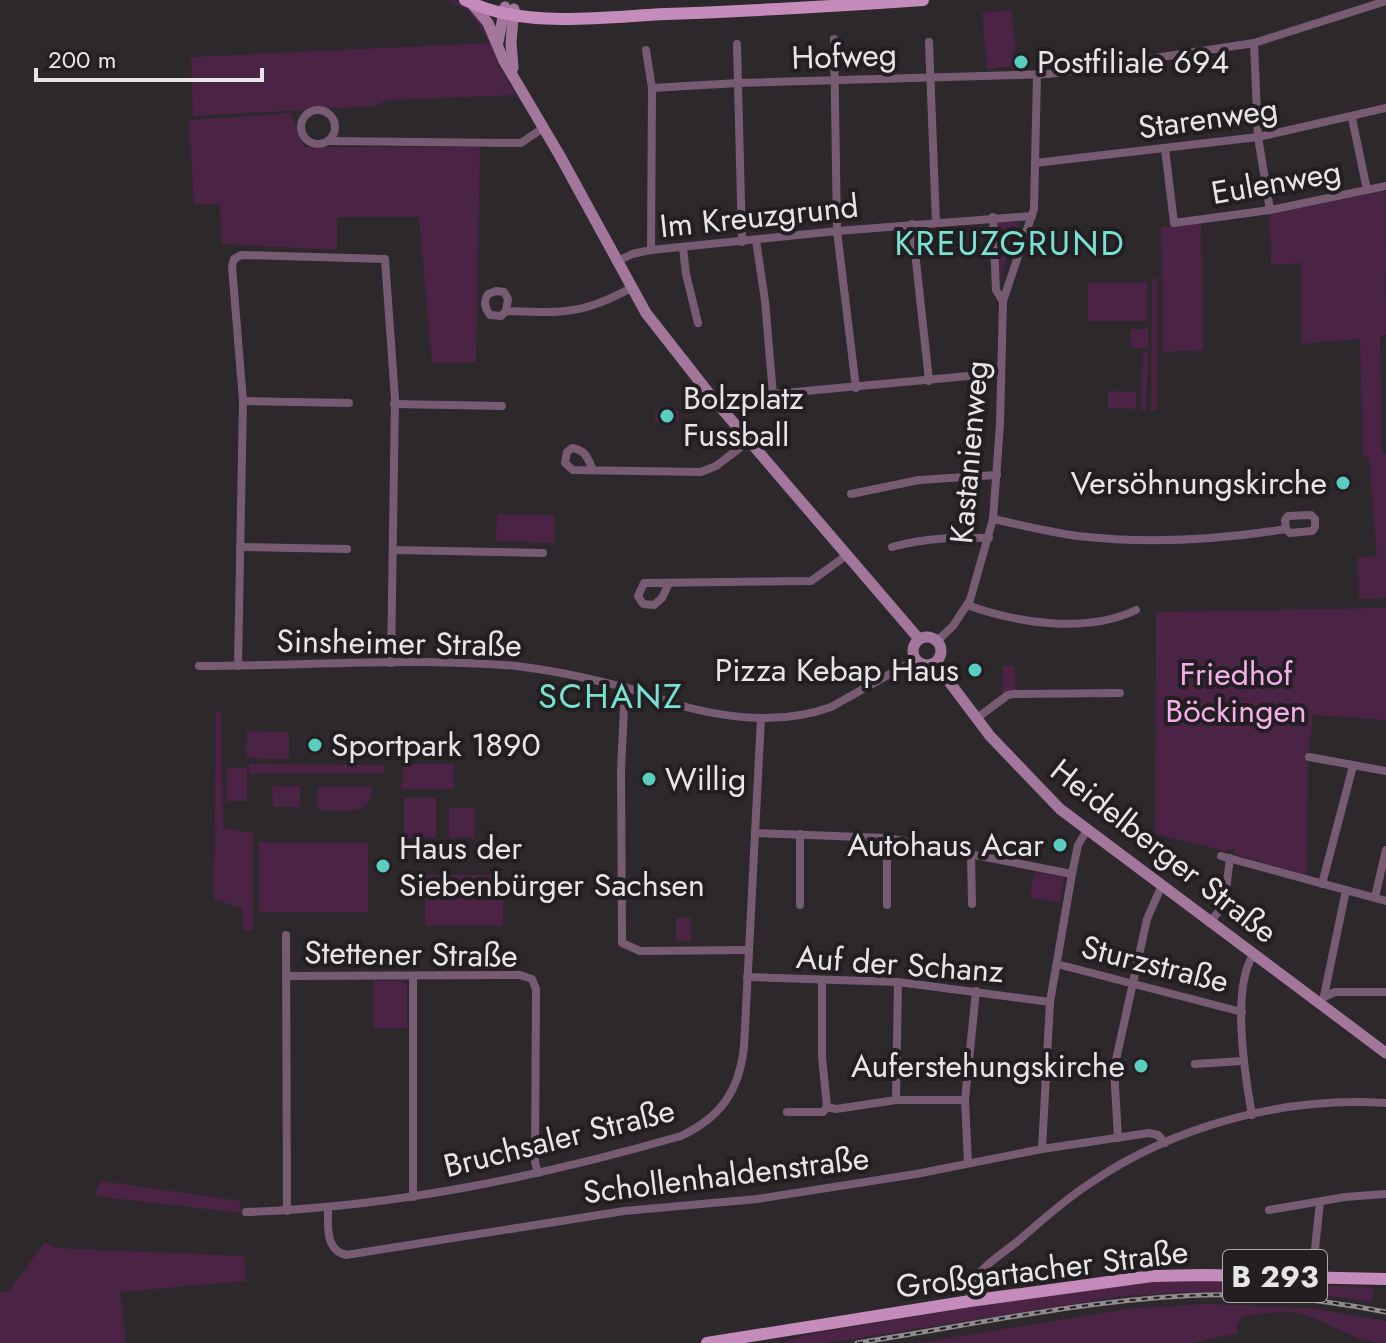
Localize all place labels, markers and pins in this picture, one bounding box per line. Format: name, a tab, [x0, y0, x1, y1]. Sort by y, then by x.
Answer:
place label: Postfiliale 694	[1037, 39, 1229, 85]
marker: Postfiliale 694	[1012, 53, 1030, 71]
place label: Bolzplatz Fussball	[683, 375, 804, 458]
marker: Bolzplatz Fussball	[658, 407, 676, 425]
place label: Versöhnungskirche	[1071, 460, 1327, 506]
marker: Versöhnungskirche	[1334, 474, 1352, 492]
place label: Pizza Kebap Haus	[715, 647, 959, 693]
marker: Pizza Kebap Haus	[966, 661, 984, 679]
place label: Sportpark 1890	[331, 722, 541, 768]
marker: Sportpark 1890	[306, 736, 324, 754]
place label: Willig	[665, 756, 746, 802]
marker: Willig	[640, 770, 658, 788]
place label: Autohaus Acar	[847, 822, 1044, 868]
place label: Haus der Siebenbürger Sachsen	[399, 825, 705, 908]
marker: Autohaus Acar	[1051, 836, 1069, 854]
marker: Haus der Siebenbürger Sachsen	[374, 857, 392, 875]
place label: Auferstehungskirche	[851, 1043, 1125, 1089]
marker: Auferstehungskirche	[1132, 1057, 1150, 1075]

